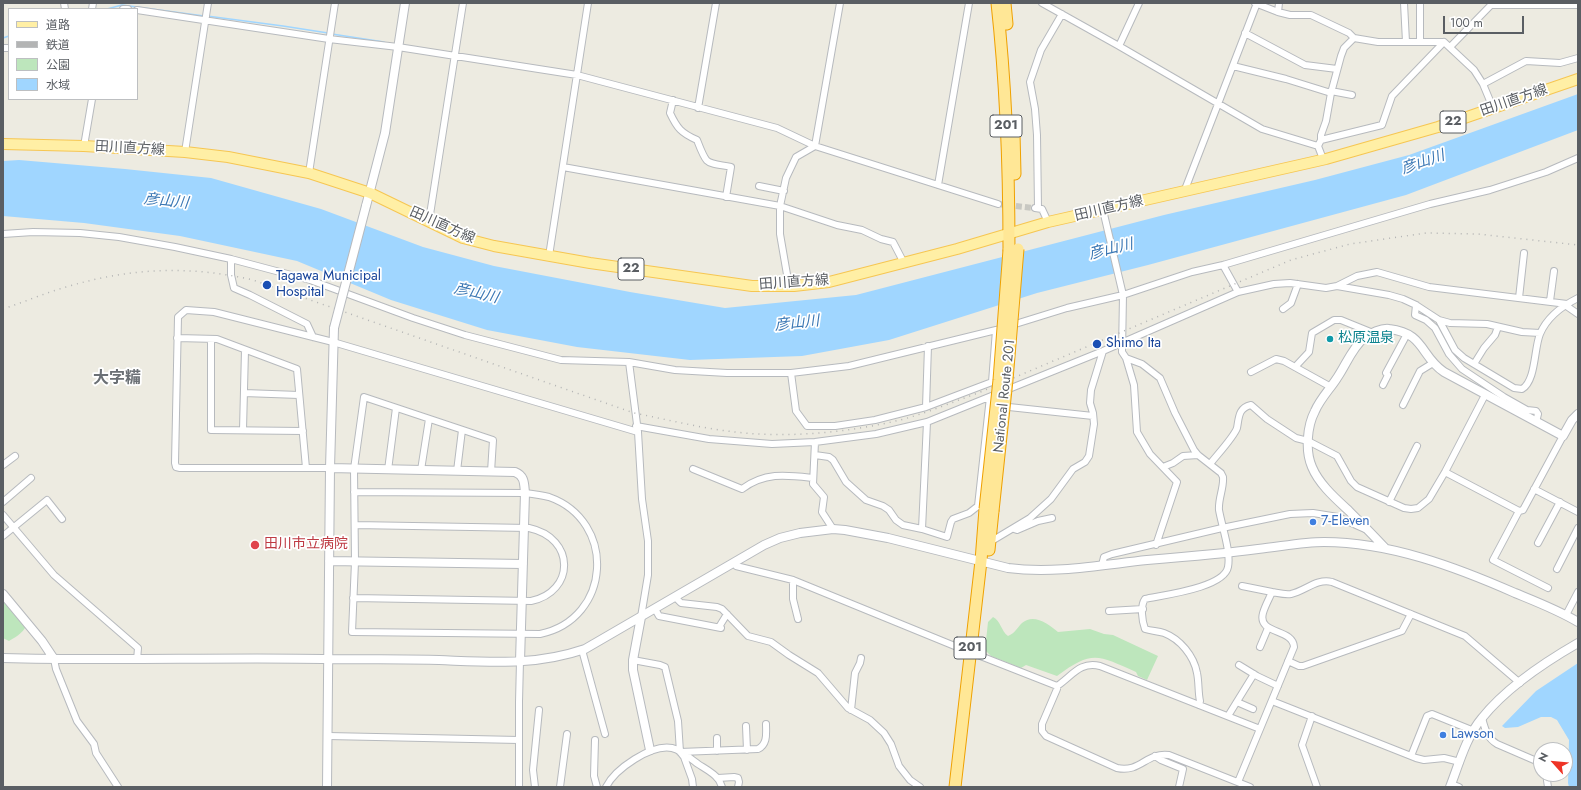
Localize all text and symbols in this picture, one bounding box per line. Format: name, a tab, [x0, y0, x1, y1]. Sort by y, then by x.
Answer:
legend	[8, 8, 138, 100]
scale bar	[1445, 8, 1526, 34]
text: 100 m	[1450, 14, 1483, 32]
text: 道路	[46, 16, 70, 34]
text: 鉄道	[46, 36, 70, 54]
text: 公園	[46, 56, 70, 74]
text: 水域	[46, 76, 70, 94]
street label: 田川直方線	[1478, 82, 1550, 120]
road number: 22	[1440, 111, 1466, 133]
road number: 201	[990, 115, 1022, 137]
street label: 田川直方線	[95, 139, 165, 159]
water label: 彦山川	[1399, 147, 1447, 179]
water label: 彦山川	[143, 191, 189, 213]
street label: 田川直方線	[1073, 193, 1145, 225]
street label: 田川直方線	[407, 204, 477, 248]
water label: 彦山川	[1087, 236, 1135, 264]
road number: 22	[618, 258, 644, 280]
place label: Tagawa Municipal Hospital	[276, 269, 381, 302]
street label: 田川直方線	[758, 272, 830, 294]
marker: Tagawa Municipal Hospital	[261, 279, 273, 291]
water label: 彦山川	[452, 280, 500, 308]
water label: 彦山川	[774, 313, 820, 335]
place label: 松原温泉	[1338, 331, 1394, 347]
marker: 松原温泉	[1325, 334, 1335, 344]
place label: Shimo Ita	[1106, 336, 1161, 352]
street label: National Route 201	[991, 338, 1019, 454]
marker: Shimo Ita	[1091, 338, 1103, 350]
district label: 大字糒	[93, 369, 141, 389]
place label: 7-Eleven	[1321, 514, 1370, 530]
marker: 7-Eleven	[1308, 517, 1318, 527]
place label: 田川市立病院	[264, 537, 348, 553]
marker: 田川市立病院	[249, 539, 261, 551]
road number: 201	[954, 637, 986, 659]
place label: Lawson	[1451, 727, 1494, 743]
marker: Lawson	[1438, 730, 1448, 740]
north arrow	[1533, 742, 1573, 782]
text: N	[1534, 749, 1552, 765]

